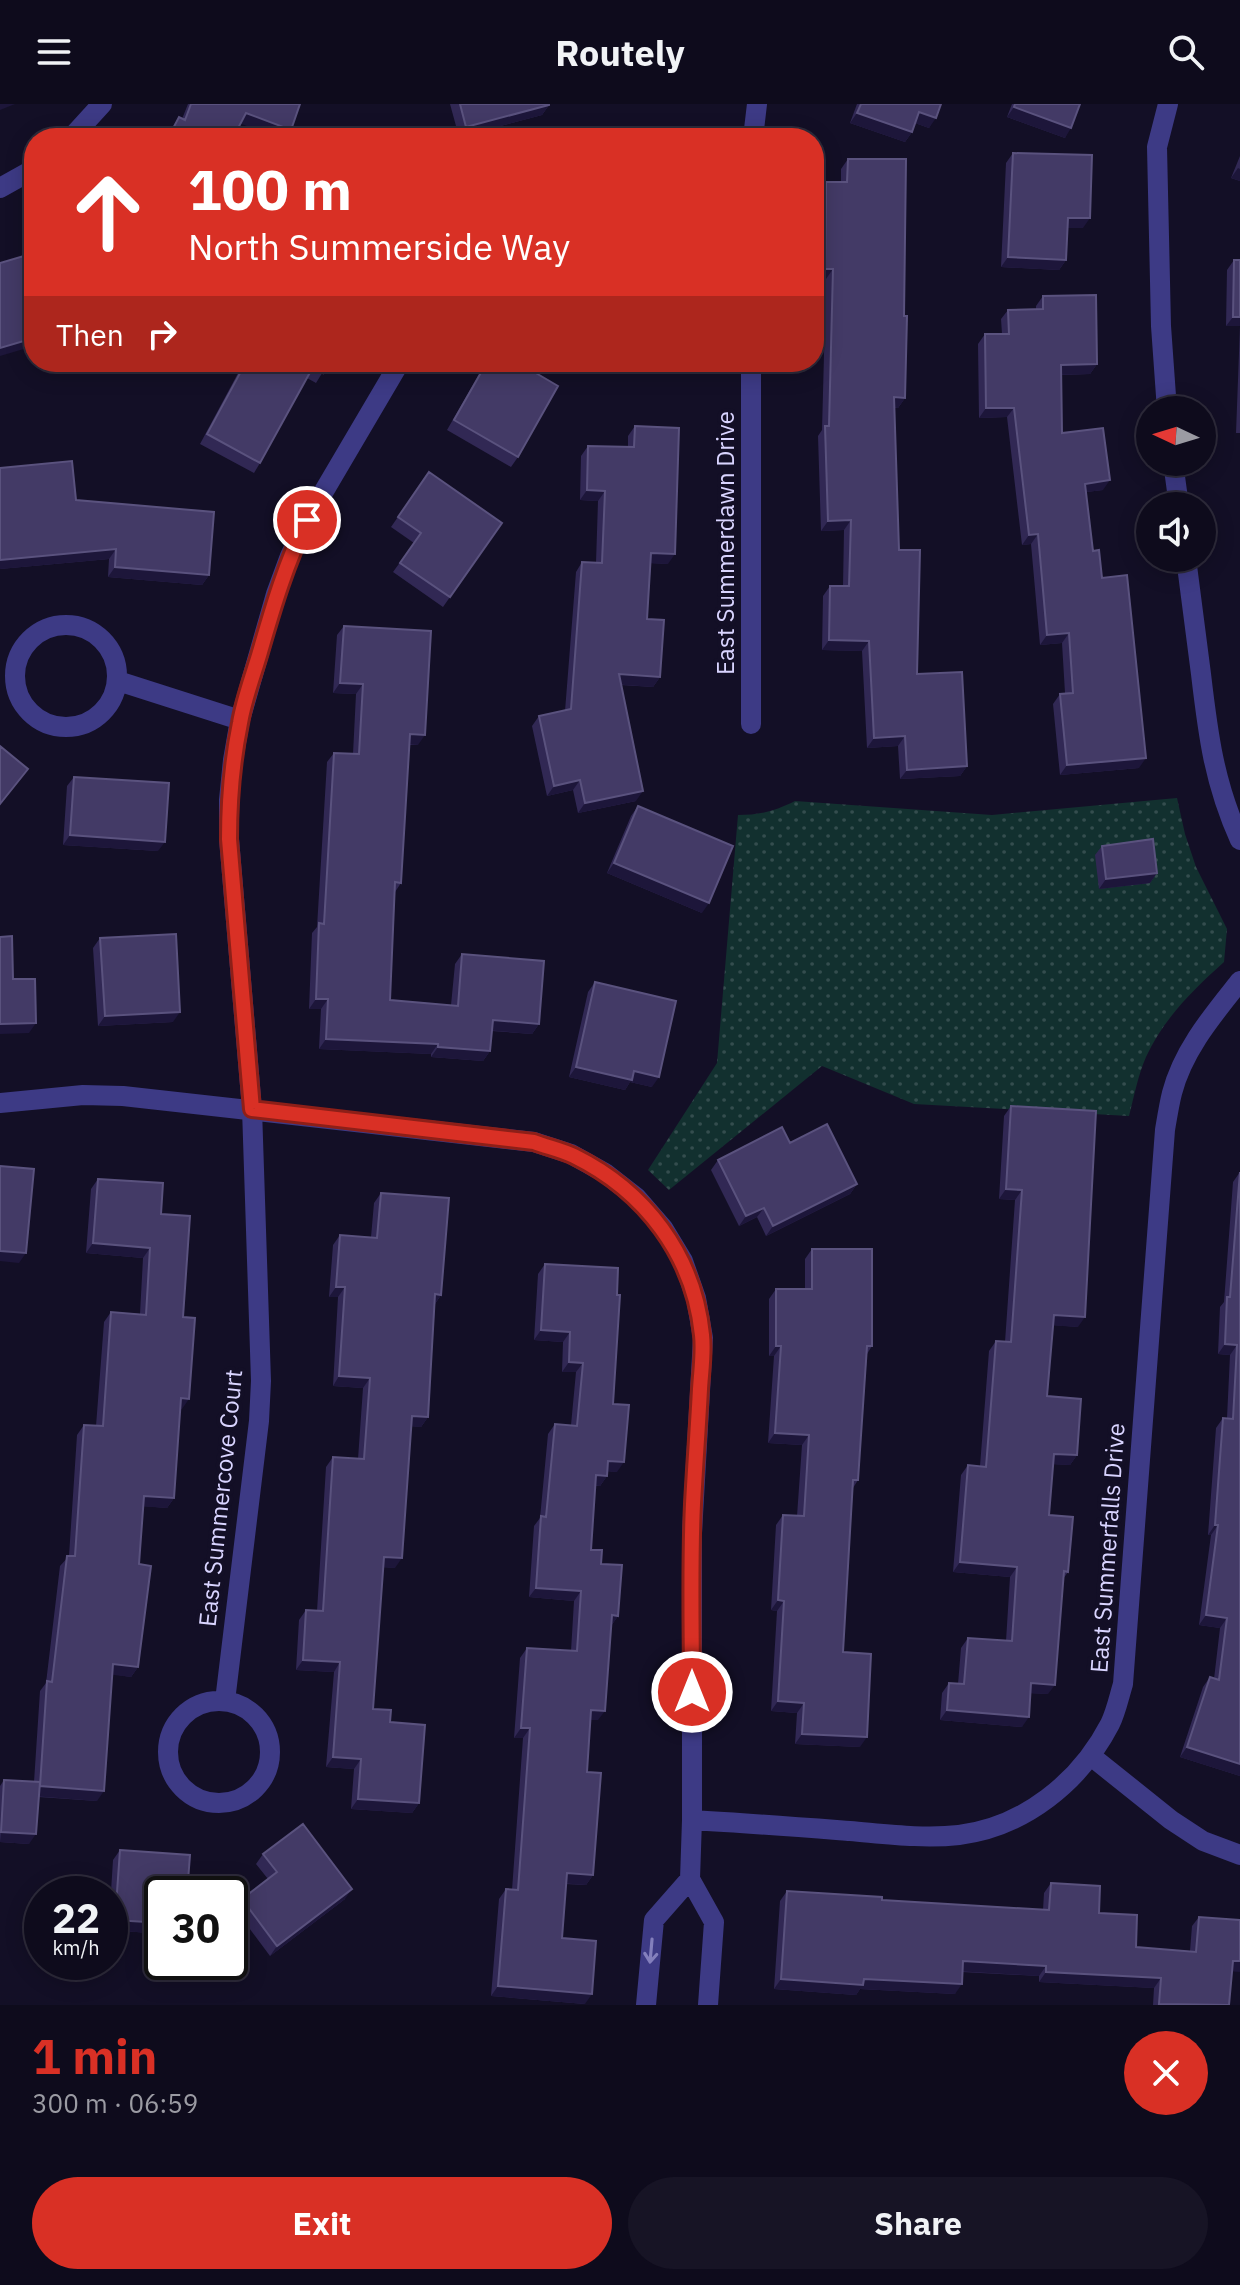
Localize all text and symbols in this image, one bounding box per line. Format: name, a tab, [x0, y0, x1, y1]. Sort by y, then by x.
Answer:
text: Routely	[555, 29, 685, 76]
icon: menu	[32, 30, 76, 74]
icon: search	[1164, 30, 1208, 74]
text: 100 m	[188, 153, 352, 225]
icon: ahead	[56, 160, 160, 264]
text: North Summerside Way	[188, 223, 570, 270]
icon: right	[140, 312, 184, 356]
text: Then	[56, 315, 124, 354]
north arrow	[1136, 396, 1216, 476]
map controls	[1136, 396, 1216, 572]
street label: East Summerdawn Drive	[709, 411, 741, 675]
pin	[273, 486, 341, 554]
button: sound	[1136, 492, 1216, 572]
icon: arrive	[285, 498, 329, 542]
street label: East Summercove Court	[191, 1368, 249, 1628]
street label: East Summerfalls Drive	[1082, 1422, 1132, 1674]
position arrow	[650, 1650, 734, 1734]
speed limit sign: 30	[144, 1876, 248, 1980]
text: 22	[52, 1892, 100, 1944]
text: km/h	[52, 1934, 100, 1961]
one-way arrow	[644, 1937, 659, 1964]
text: 1 min	[32, 2025, 157, 2087]
button: close	[1124, 2031, 1208, 2115]
text: 300 m · 06:59	[32, 2086, 198, 2120]
button: Exit	[32, 2177, 612, 2269]
button: Share	[628, 2177, 1208, 2269]

